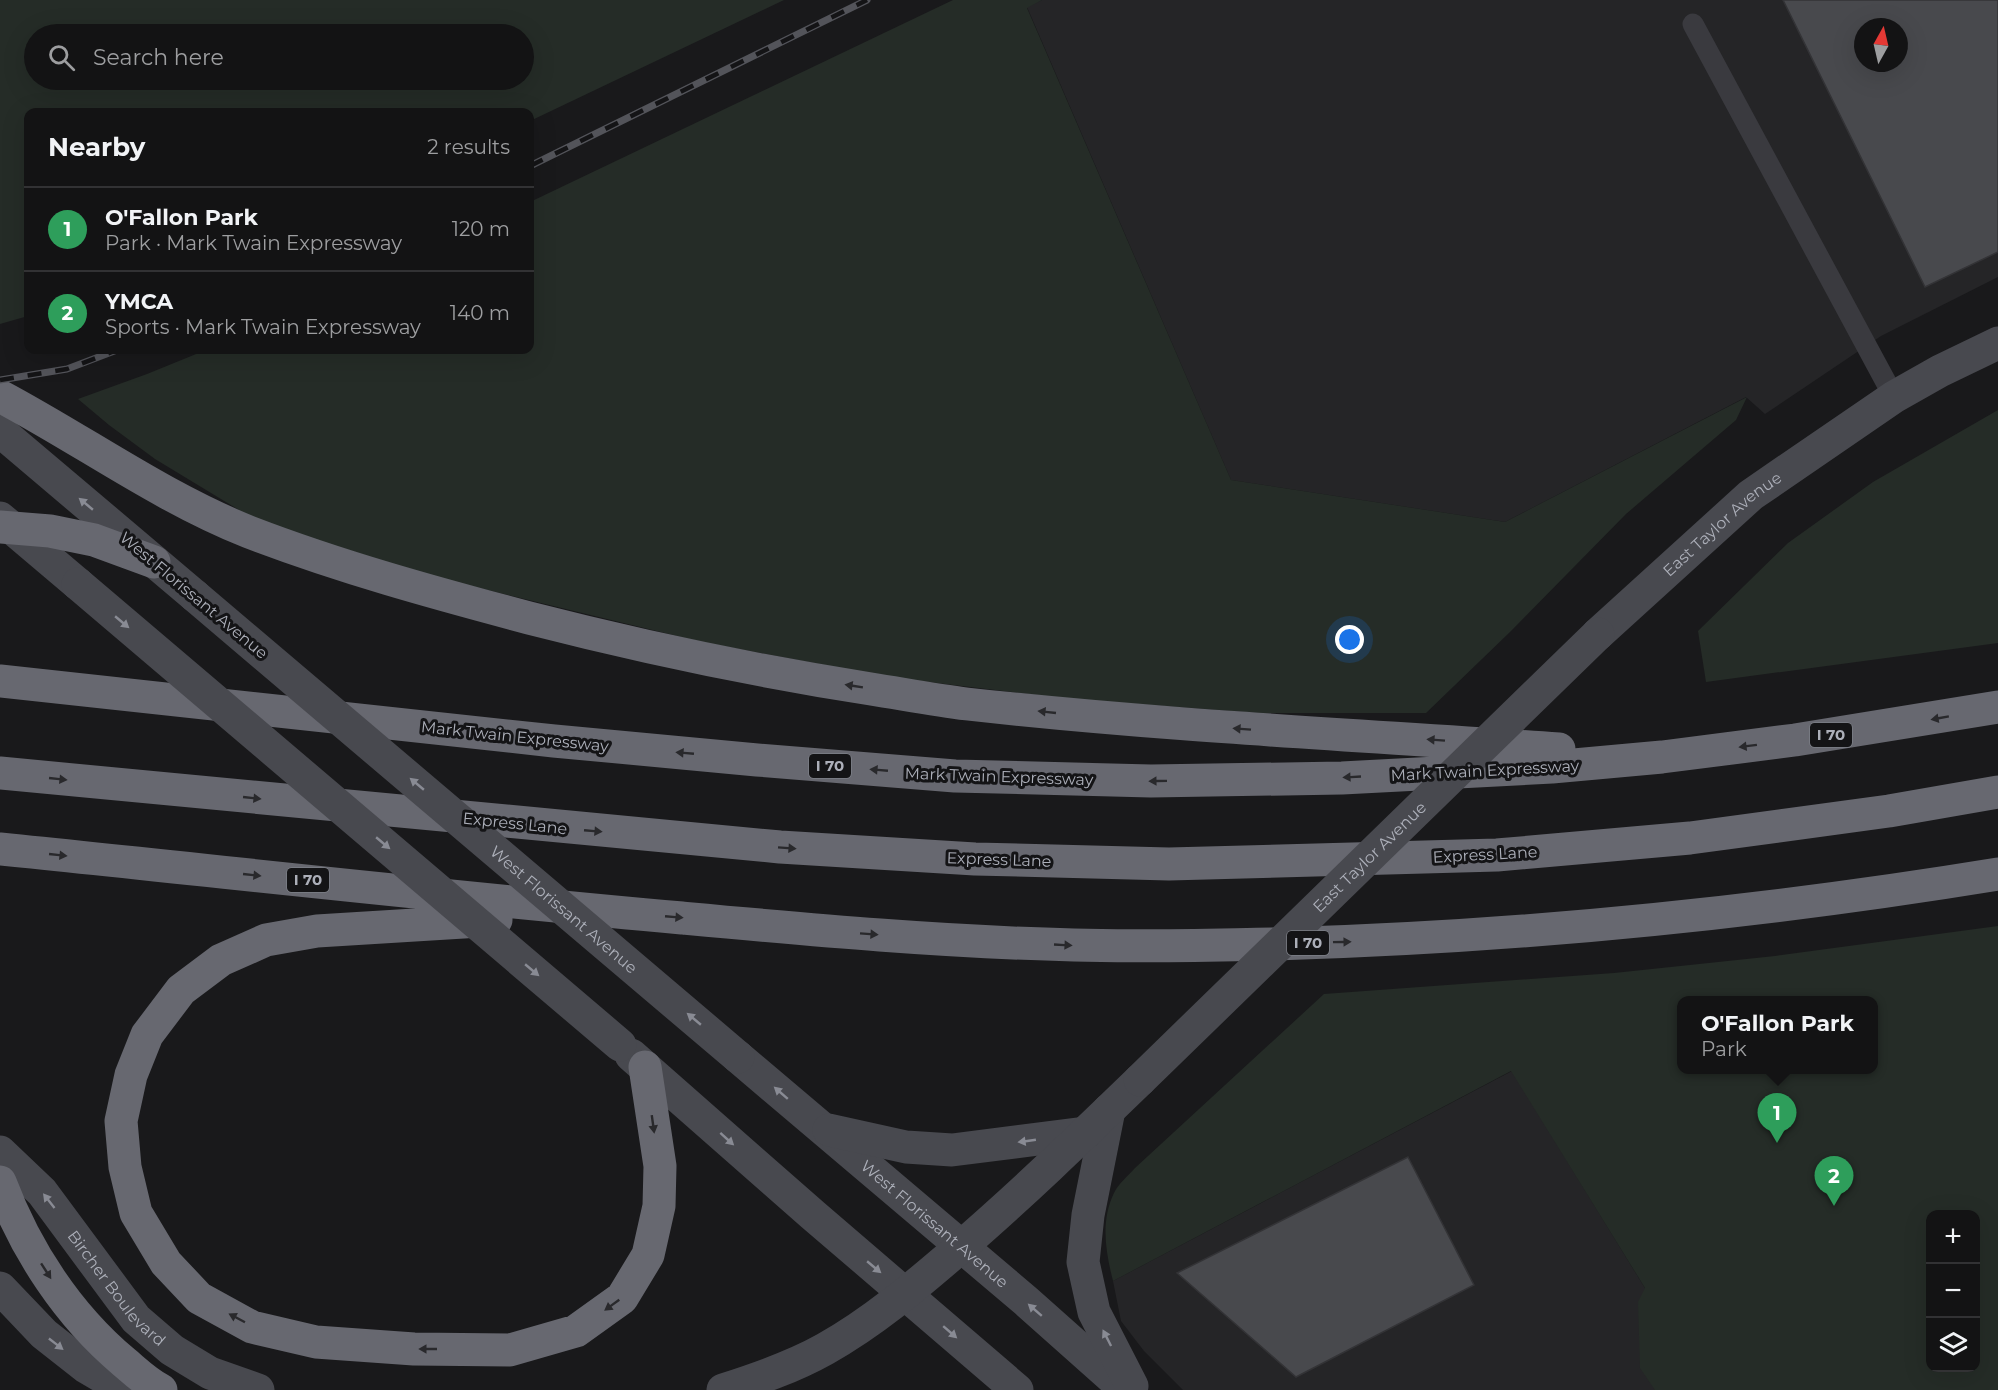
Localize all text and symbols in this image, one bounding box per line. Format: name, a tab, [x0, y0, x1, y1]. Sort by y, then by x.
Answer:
north arrow	[1854, 18, 1908, 72]
search box	[24, 24, 534, 90]
icon: search	[45, 41, 78, 74]
text: Search here	[93, 44, 224, 71]
text: Nearby	[48, 131, 145, 163]
text: 2 results	[427, 135, 510, 159]
text: O'Fallon Park	[105, 204, 258, 231]
text: 1	[64, 217, 71, 241]
text: 120 m	[452, 217, 510, 241]
text: Park · Mark Twain Expressway	[105, 231, 402, 255]
text: YMCA	[105, 288, 173, 315]
text: 2	[62, 301, 73, 325]
text: 140 m	[450, 301, 510, 325]
text: Sports · Mark Twain Expressway	[105, 315, 421, 339]
street label: East Taylor Avenue	[1659, 468, 1785, 580]
one-way arrow	[79, 498, 94, 511]
street label: West Florissant Avenue	[116, 528, 271, 663]
one-way arrow	[114, 615, 129, 628]
your location	[1335, 625, 1364, 654]
one-way arrow	[845, 682, 864, 691]
one-way arrow	[1038, 707, 1057, 716]
one-way arrow	[1931, 714, 1950, 723]
street label: Mark Twain Expressway	[420, 717, 610, 756]
road number: I 70	[1810, 723, 1852, 747]
one-way arrow	[1232, 724, 1251, 734]
one-way arrow	[1427, 736, 1446, 745]
one-way arrow	[1738, 741, 1757, 751]
one-way arrow	[675, 748, 694, 758]
road number: I 70	[809, 754, 851, 778]
street label: Mark Twain Expressway	[1390, 756, 1580, 785]
street label: Mark Twain Expressway	[904, 764, 1094, 789]
one-way arrow	[869, 765, 888, 775]
one-way arrow	[1343, 773, 1362, 782]
one-way arrow	[49, 774, 68, 784]
one-way arrow	[1148, 776, 1167, 786]
one-way arrow	[410, 778, 425, 791]
one-way arrow	[243, 793, 262, 803]
street label: East Taylor Avenue	[1309, 798, 1430, 916]
street label: Express Lane	[462, 809, 568, 838]
one-way arrow	[583, 826, 602, 836]
one-way arrow	[375, 837, 391, 850]
street label: West Florissant Avenue	[486, 842, 641, 977]
street label: Express Lane	[1432, 842, 1538, 867]
one-way arrow	[777, 843, 796, 852]
street label: Express Lane	[946, 848, 1052, 871]
one-way arrow	[49, 850, 68, 860]
road number: I 70	[287, 868, 329, 892]
one-way arrow	[243, 870, 262, 880]
one-way arrow	[665, 912, 684, 922]
one-way arrow	[859, 929, 878, 938]
road number: I 70	[1287, 931, 1329, 955]
one-way arrow	[1333, 937, 1352, 947]
one-way arrow	[1054, 940, 1073, 949]
one-way arrow	[524, 963, 540, 976]
popup	[1677, 996, 1878, 1074]
text: O'Fallon Park	[1701, 1010, 1854, 1037]
one-way arrow	[687, 1013, 702, 1026]
text: Park	[1701, 1037, 1747, 1061]
one-way arrow	[774, 1087, 789, 1100]
pin: 1	[1758, 1094, 1796, 1143]
one-way arrow	[649, 1115, 658, 1134]
one-way arrow	[719, 1132, 734, 1145]
one-way arrow	[1018, 1136, 1037, 1145]
street label: West Florissant Avenue	[857, 1156, 1012, 1292]
pin: 2	[1814, 1156, 1854, 1206]
one-way arrow	[42, 1193, 55, 1209]
map controls	[1926, 1210, 1980, 1372]
button: +	[1926, 1210, 1980, 1264]
street label: Bircher Boulevard	[64, 1227, 169, 1350]
one-way arrow	[866, 1260, 881, 1273]
one-way arrow	[40, 1263, 51, 1280]
button: −	[1926, 1264, 1980, 1318]
one-way arrow	[604, 1299, 620, 1311]
one-way arrow	[1027, 1303, 1043, 1316]
one-way arrow	[228, 1314, 246, 1324]
button: layers	[1926, 1318, 1980, 1372]
one-way arrow	[943, 1326, 958, 1339]
one-way arrow	[1102, 1329, 1112, 1346]
one-way arrow	[49, 1337, 64, 1349]
one-way arrow	[418, 1344, 437, 1354]

